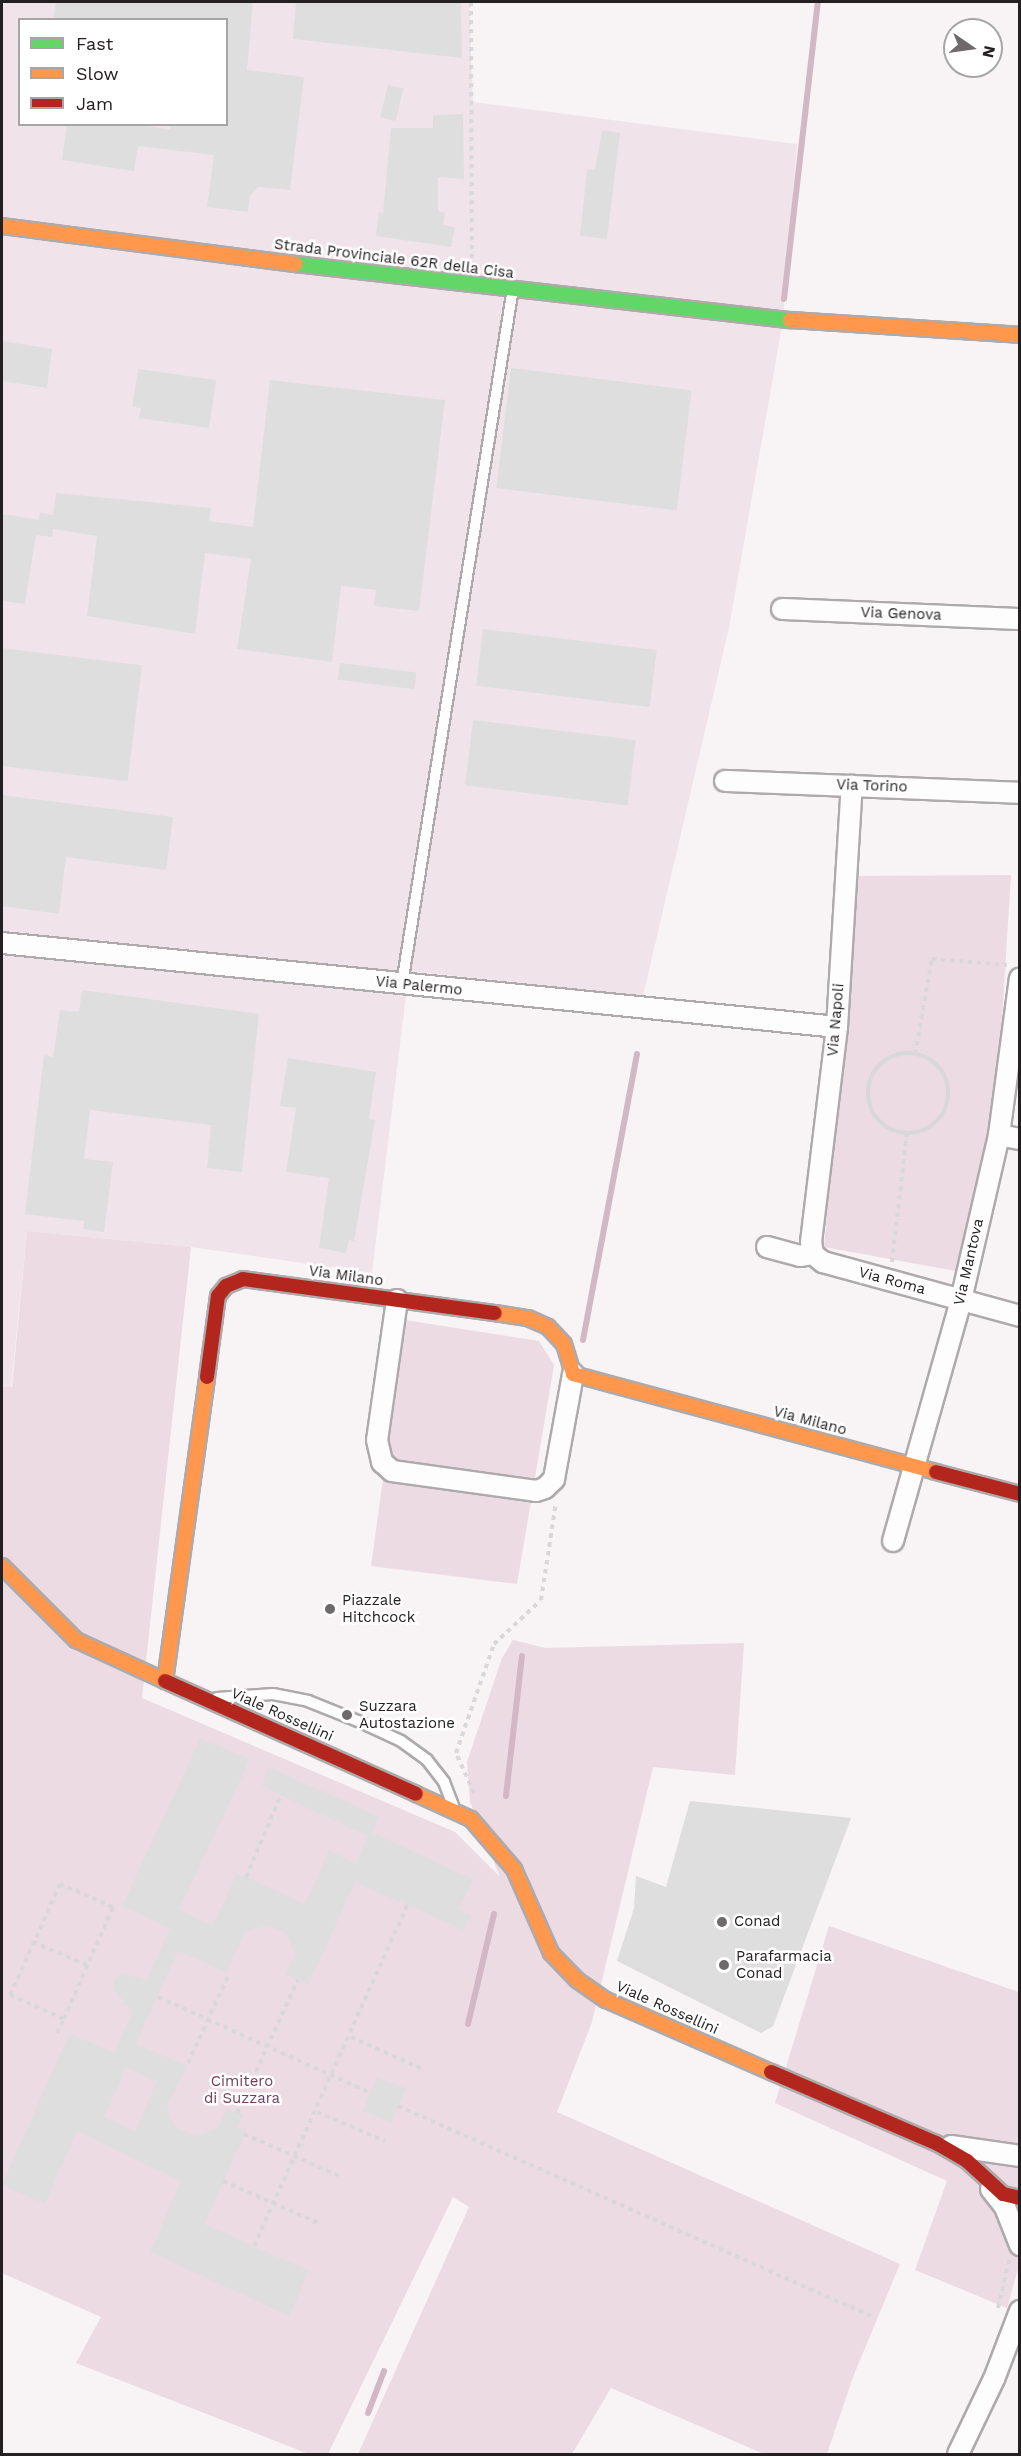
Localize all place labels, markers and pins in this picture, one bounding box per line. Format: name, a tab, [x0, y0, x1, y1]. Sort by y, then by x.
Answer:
place label: Piazzale Hitchcock	[342, 1591, 415, 1626]
marker: Piazzale Hitchcock	[323, 1602, 337, 1616]
place label: Suzzara Autostazione	[359, 1697, 455, 1732]
marker: Suzzara Autostazione	[340, 1708, 354, 1722]
place label: Conad	[734, 1913, 780, 1931]
marker: Conad	[715, 1915, 729, 1929]
place label: Parafarmacia Conad	[736, 1947, 832, 1982]
marker: Parafarmacia Conad	[717, 1958, 731, 1972]

